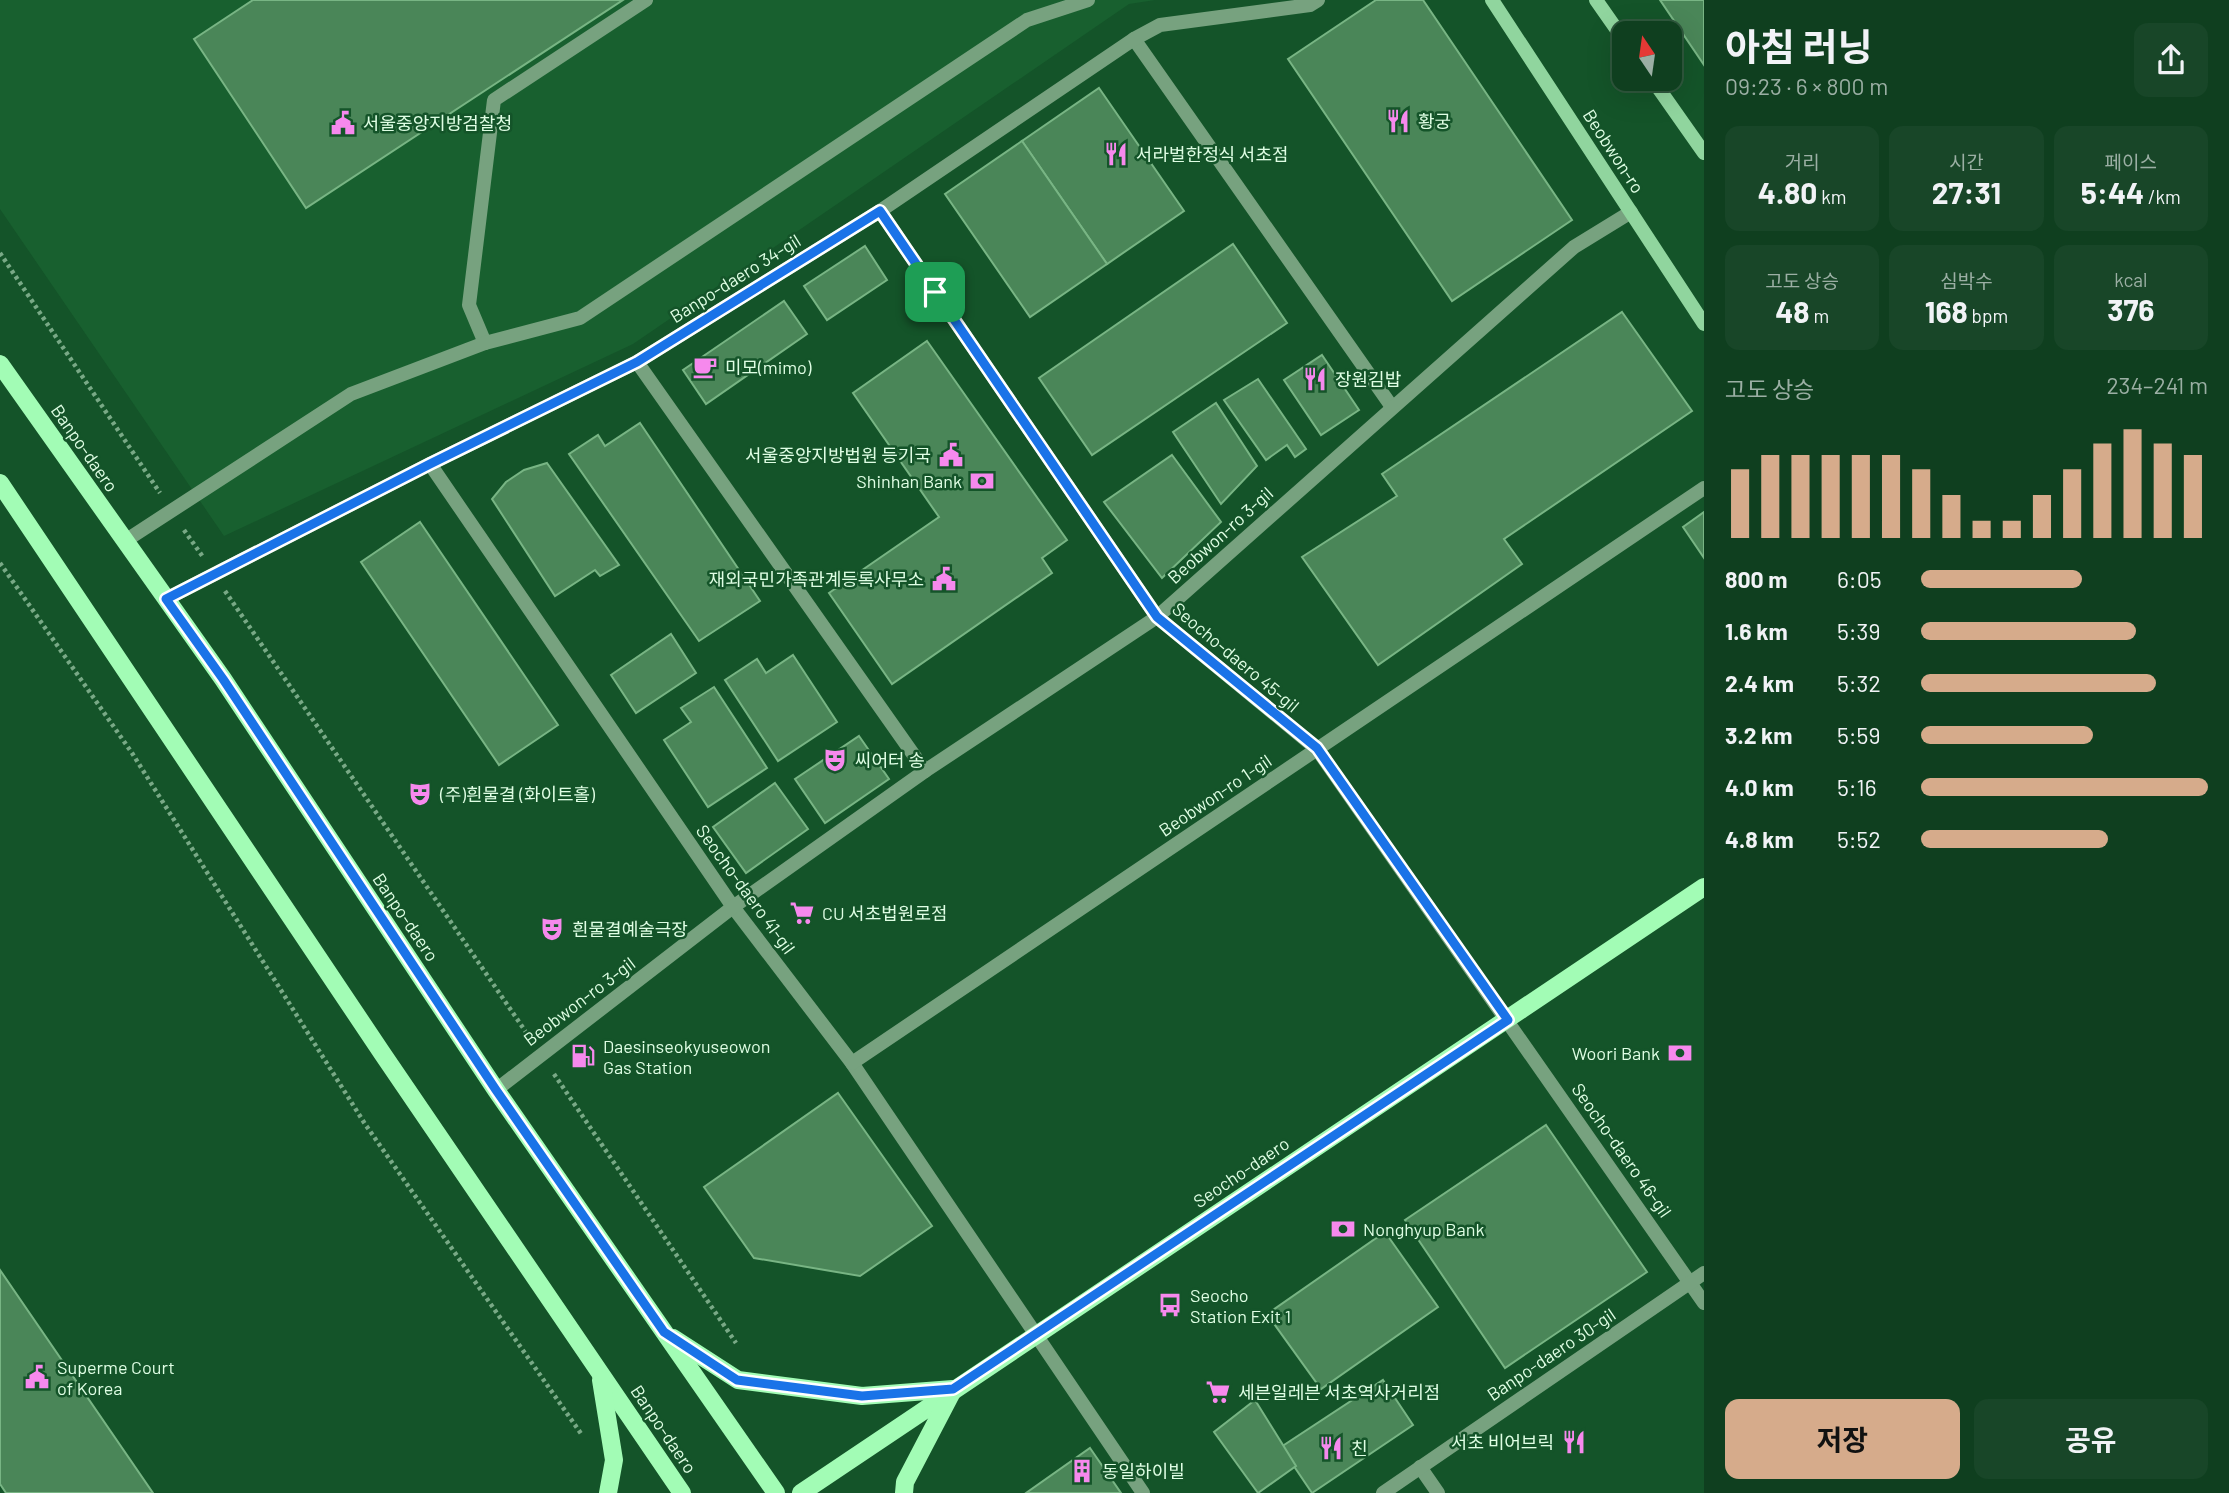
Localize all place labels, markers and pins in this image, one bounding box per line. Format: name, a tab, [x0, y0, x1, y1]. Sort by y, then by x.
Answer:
restaurant icon: 황궁	[1384, 107, 1412, 135]
public building icon: 서울중앙지방검찰청	[329, 109, 357, 137]
place label: 황궁	[1418, 110, 1451, 132]
place label: 서울중앙지방검찰청	[363, 112, 512, 134]
restaurant icon: 서라벌한정식 서초점	[1102, 140, 1130, 168]
place label: 서라벌한정식 서초점	[1136, 143, 1289, 165]
pin	[905, 262, 965, 322]
cafe icon: 미모(mimo)	[691, 353, 719, 381]
place label: 미모(mimo)	[725, 356, 812, 378]
restaurant icon: 장원김밥	[1301, 365, 1329, 393]
place label: 장원김밥	[1335, 368, 1401, 390]
public building icon: 서울중앙지방법원 등기국	[937, 441, 965, 469]
place label: 서울중앙지방법원 등기국	[745, 444, 931, 466]
bank icon: Shinhan Bank	[968, 467, 996, 495]
place label: Shinhan Bank	[856, 470, 962, 492]
public building icon: 재외국민가족관계등록사무소	[930, 565, 958, 593]
place label: 재외국민가족관계등록사무소	[709, 568, 924, 590]
theatre icon: 씨어터 송	[821, 746, 849, 774]
place label: 씨어터 송	[855, 749, 925, 771]
theatre icon: (주)흰물결 (화이트홀)	[406, 780, 434, 808]
place label: (주)흰물결 (화이트홀)	[439, 783, 595, 805]
supermarket icon: CU 서초법원로점	[788, 899, 816, 927]
place label: CU 서초법원로점	[822, 902, 948, 924]
theatre icon: 흰물결예술극장	[538, 915, 566, 943]
place label: 흰물결예술극장	[572, 918, 688, 940]
place label: Daesinseokyuseowon Gas Station	[603, 1035, 771, 1078]
bank icon: Woori Bank	[1666, 1039, 1694, 1067]
fuel station icon: Daesinseokyuseowon Gas Station	[569, 1042, 597, 1070]
place label: Woori Bank	[1572, 1042, 1660, 1064]
bank icon: Nonghyup Bank	[1329, 1215, 1357, 1243]
place label: Nonghyup Bank	[1363, 1218, 1484, 1240]
place label: Seocho Station Exit 1	[1190, 1284, 1291, 1327]
bus stop icon: Seocho Station Exit 1	[1156, 1291, 1184, 1319]
place label: Superme Court of Korea	[57, 1356, 175, 1399]
public building icon: Superme Court of Korea	[23, 1363, 51, 1391]
supermarket icon: 세븐일레븐 서초역사거리점	[1204, 1378, 1232, 1406]
place label: 세븐일레븐 서초역사거리점	[1238, 1381, 1440, 1403]
restaurant icon: 서초 비어브릭	[1560, 1428, 1588, 1456]
place label: 서초 비어브릭	[1451, 1431, 1554, 1453]
restaurant icon: 친	[1317, 1434, 1345, 1462]
place label: 친	[1351, 1437, 1368, 1459]
building icon: 동일하이빌	[1068, 1457, 1096, 1485]
place label: 동일하이빌	[1102, 1460, 1185, 1482]

